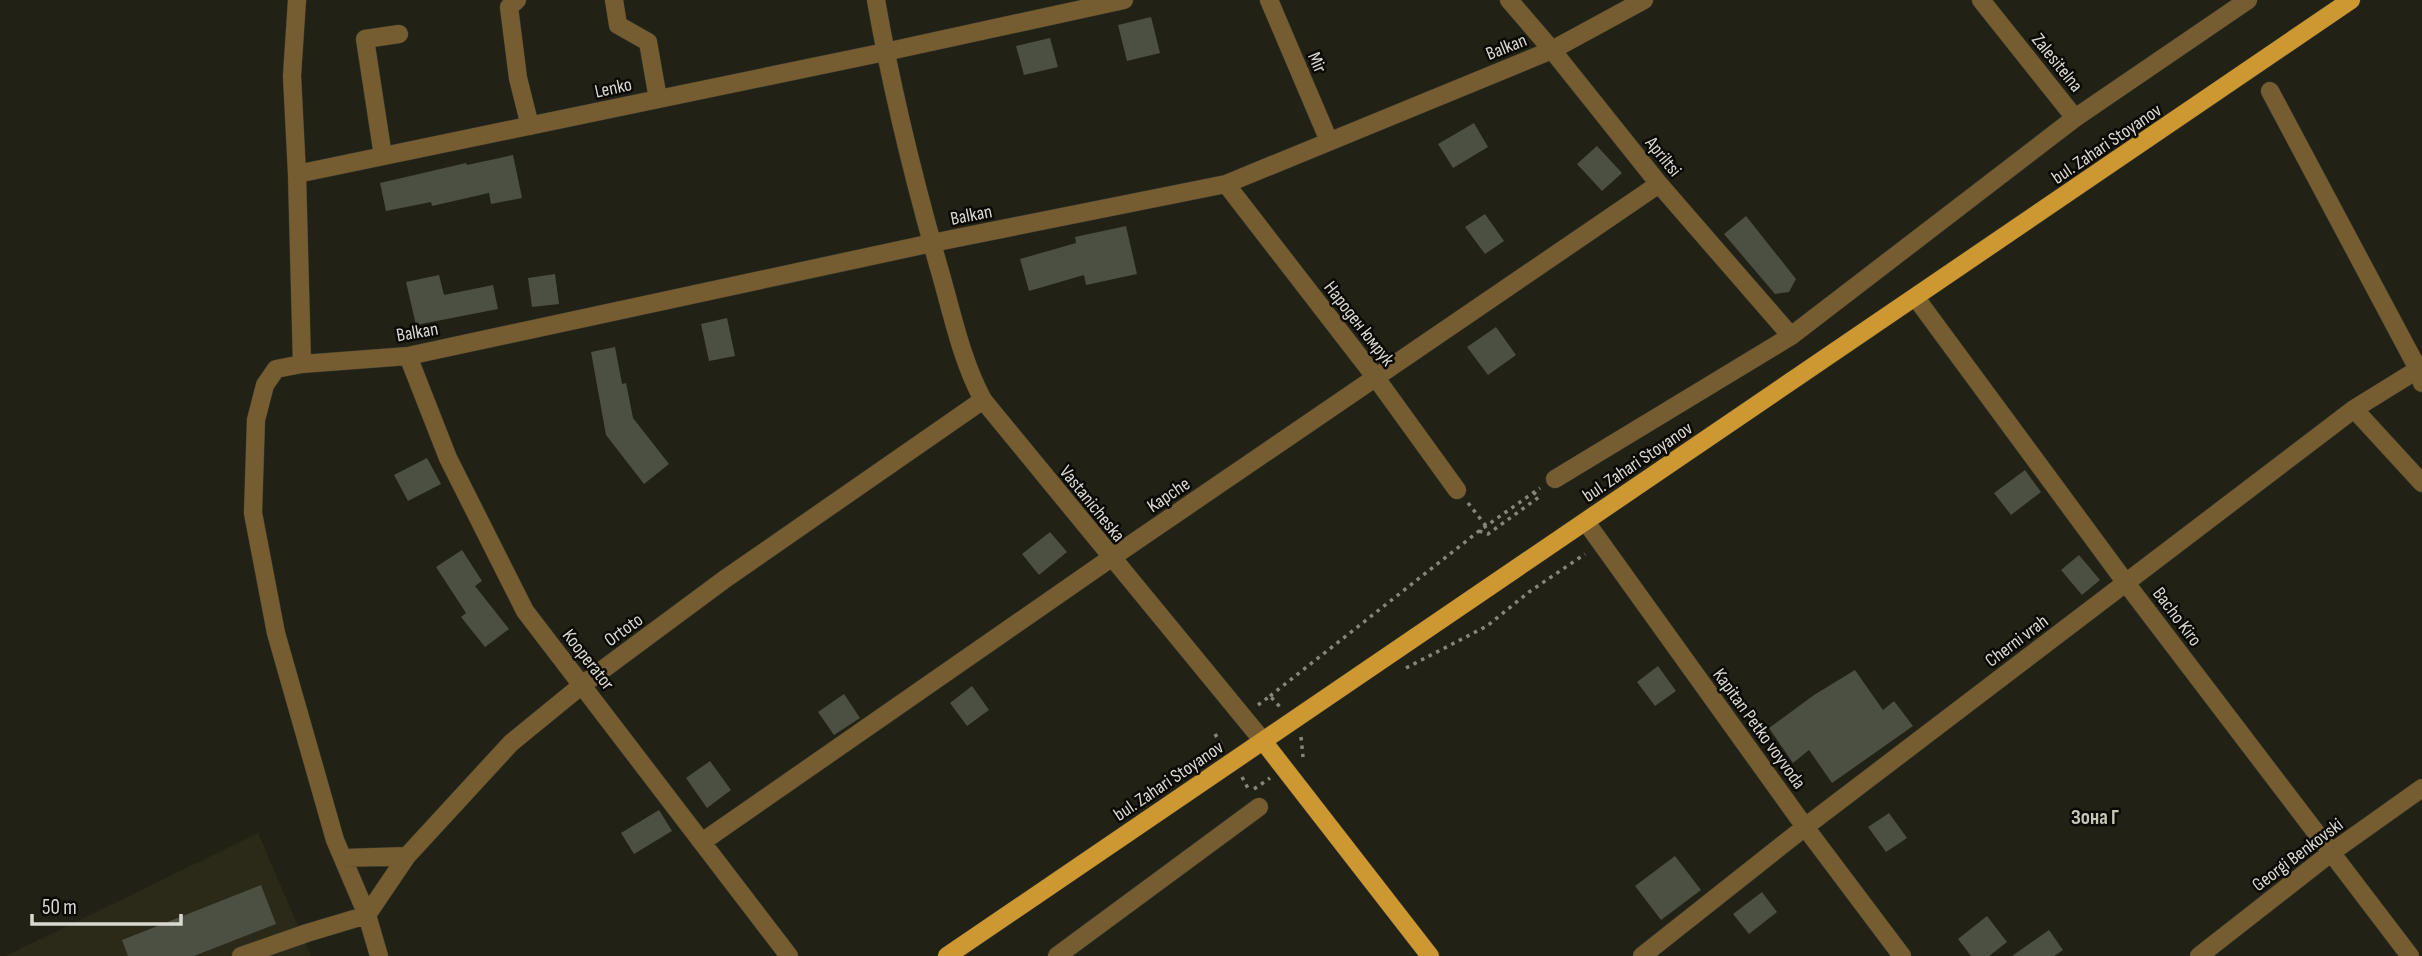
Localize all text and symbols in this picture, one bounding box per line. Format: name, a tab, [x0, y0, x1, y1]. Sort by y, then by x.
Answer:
street label: Balkan	[1483, 29, 1530, 66]
street label: Zalesitelna	[2026, 29, 2087, 97]
street label: Mir	[1302, 49, 1331, 77]
street label: Lenko	[593, 73, 634, 104]
street label: bul. Zahari Stoyanov	[2048, 99, 2166, 189]
street label: Apriltsi	[1639, 131, 1686, 182]
street label: Balkan	[948, 200, 994, 231]
street label: Народен юмрук	[1319, 277, 1400, 372]
street label: Balkan	[395, 317, 440, 347]
street label: bul. Zahari Stoyanov	[1579, 417, 1697, 507]
street label: Vastanicheska	[1054, 461, 1130, 547]
street label: Kapche	[1143, 473, 1195, 518]
street label: Bacho Kiro	[2147, 583, 2206, 651]
street label: Ortoto	[600, 609, 648, 652]
street label: Cherni vrah	[1981, 610, 2053, 672]
street label: Kooperator	[557, 625, 619, 695]
street label: Kapitan Petko voyvoda	[1707, 664, 1810, 794]
street label: bul. Zahari Stoyanov	[1110, 736, 1228, 826]
district label: Зона Г	[2071, 805, 2119, 830]
street label: Georgi Benkovski	[2248, 814, 2348, 897]
scale bar	[32, 883, 180, 927]
text: 50 m	[42, 895, 77, 920]

